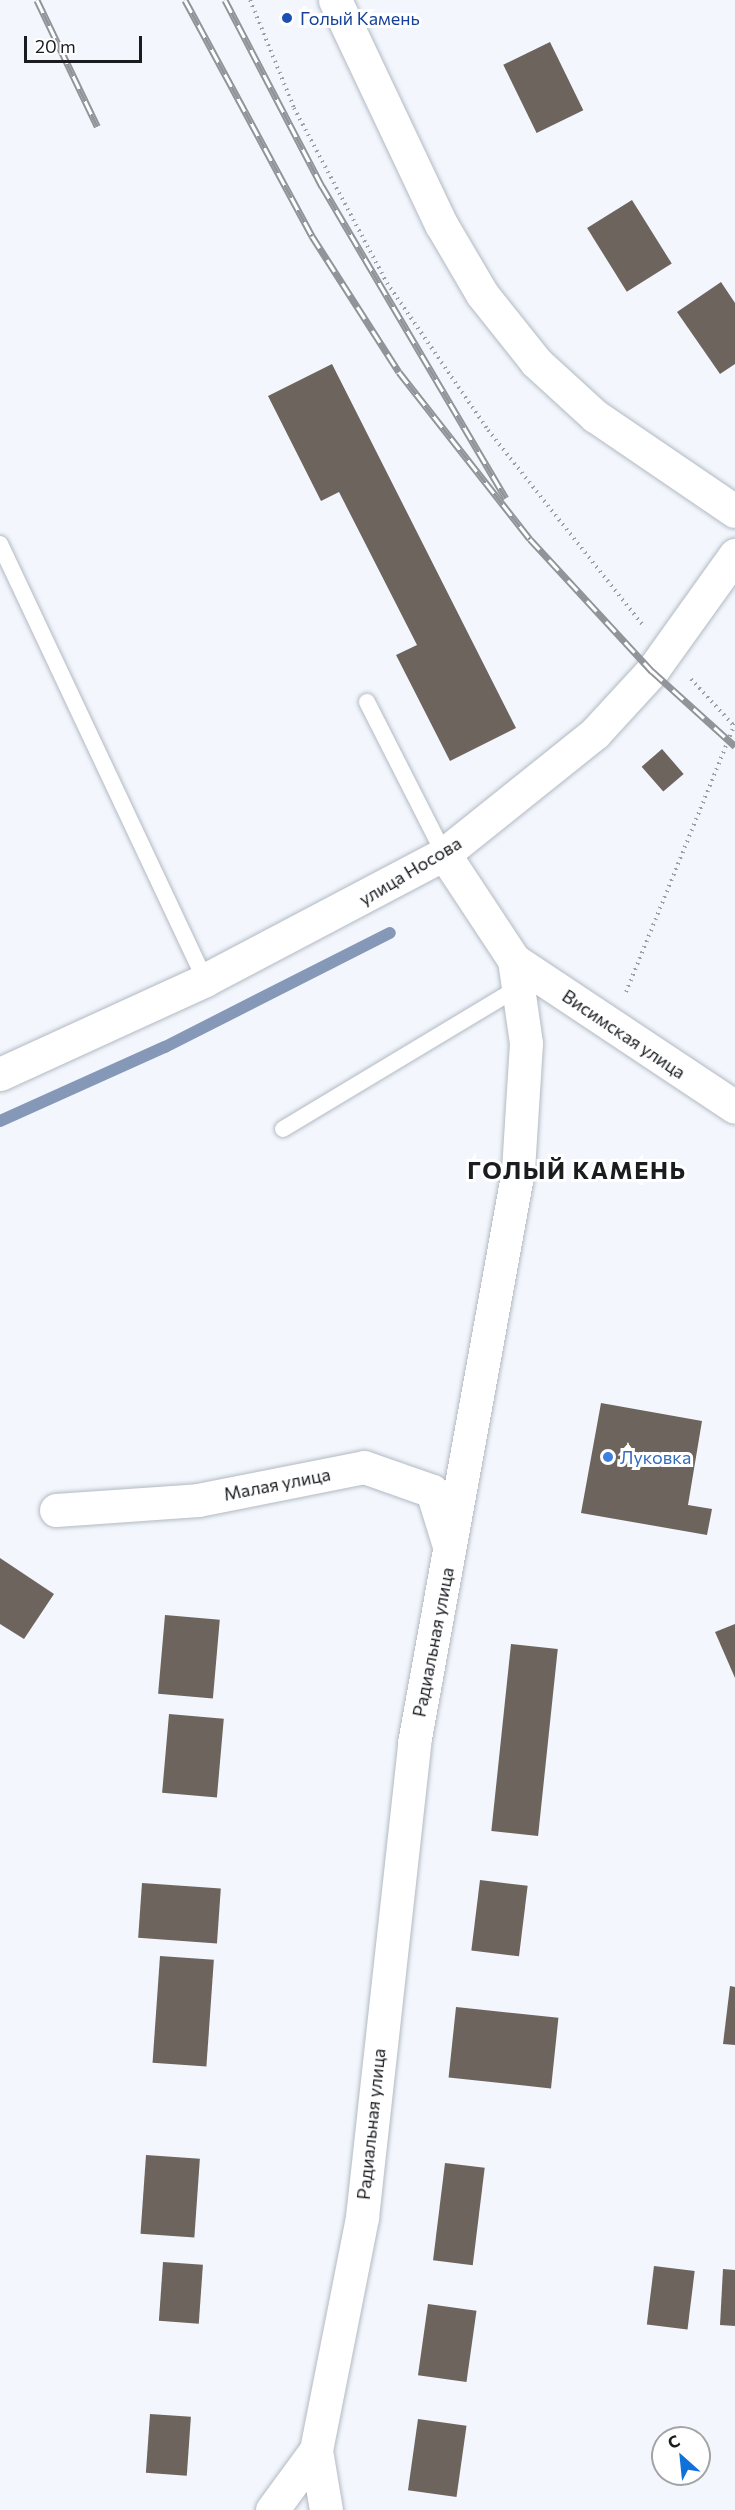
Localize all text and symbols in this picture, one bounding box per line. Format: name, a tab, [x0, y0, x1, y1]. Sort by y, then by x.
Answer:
place label: Голый Камень	[300, 7, 420, 29]
marker: Голый Камень	[278, 9, 296, 27]
scale bar	[27, 24, 146, 62]
text: 20 m	[35, 35, 76, 57]
street label: улица Носова	[355, 832, 465, 910]
street label: Висимская улица	[558, 985, 690, 1083]
district label: ГОЛЫЙ КАМЕНЬ	[467, 1156, 687, 1184]
place label: Луковка	[620, 1446, 691, 1468]
marker: Луковка	[601, 1450, 615, 1464]
street label: Малая улица	[222, 1463, 332, 1505]
street label: Радиальная улица	[408, 1565, 458, 1719]
street label: Радиальная улица	[352, 2047, 390, 2201]
north arrow	[651, 2426, 711, 2486]
text: С	[664, 2430, 683, 2452]

